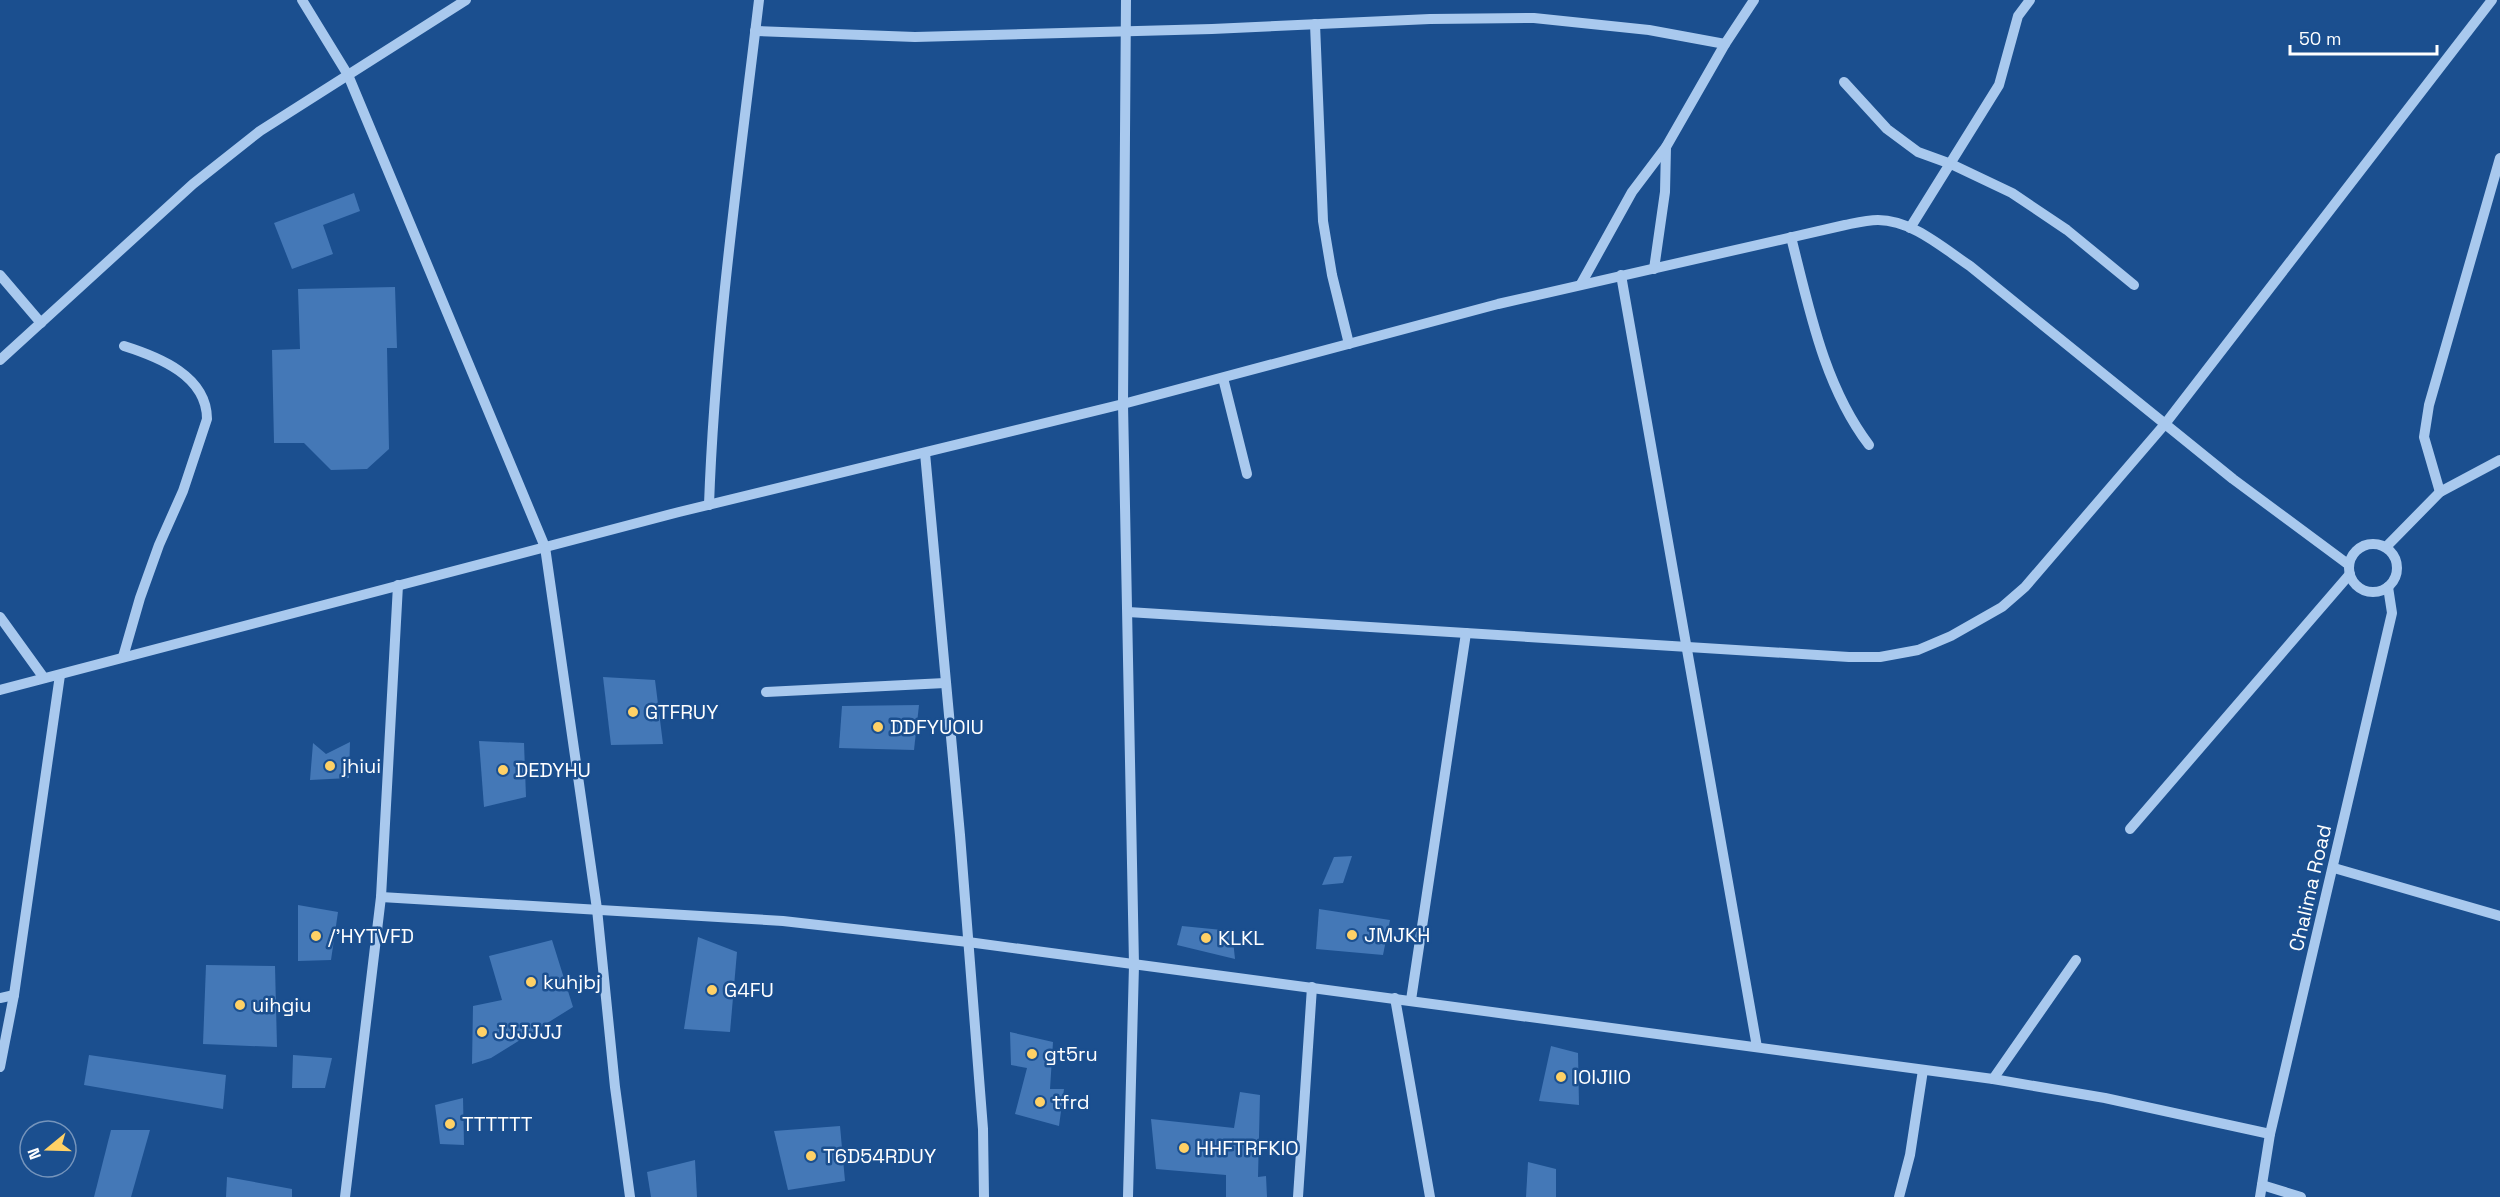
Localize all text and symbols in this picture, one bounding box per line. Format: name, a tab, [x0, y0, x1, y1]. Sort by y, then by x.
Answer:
scale bar	[2290, 18, 2437, 56]
text: 50 m	[2299, 27, 2341, 50]
place label: GTFRUY	[645, 699, 718, 725]
marker: GTFRUY	[626, 705, 640, 719]
place label: DDFYUOIU	[890, 714, 984, 740]
marker: DDFYUOIU	[871, 720, 885, 734]
place label: jhiui	[341, 753, 381, 779]
place label: DEDYHU	[515, 757, 591, 783]
marker: jhiui	[323, 759, 337, 773]
marker: DEDYHU	[496, 763, 510, 777]
street label: Chalima Road	[2283, 822, 2337, 954]
place label: JMJKH	[1364, 922, 1430, 948]
place label: /'HYTVFD	[328, 923, 414, 949]
place label: KLKL	[1218, 925, 1264, 951]
marker: JMJKH	[1345, 928, 1359, 942]
marker: /'HYTVFD	[309, 929, 323, 943]
marker: KLKL	[1199, 931, 1213, 945]
place label: kuhjbj	[543, 969, 601, 995]
marker: kuhjbj	[524, 975, 538, 989]
place label: G4FU	[724, 977, 774, 1003]
marker: G4FU	[705, 983, 719, 997]
place label: uihgiu	[252, 992, 311, 1018]
marker: uihgiu	[233, 998, 247, 1012]
place label: JJJJJJ	[494, 1019, 563, 1045]
marker: JJJJJJ	[475, 1025, 489, 1039]
place label: gt5ru	[1044, 1041, 1098, 1067]
marker: gt5ru	[1025, 1047, 1039, 1061]
place label: IOIJIIO	[1573, 1064, 1631, 1090]
marker: IOIJIIO	[1554, 1070, 1568, 1084]
place label: tfrd	[1052, 1089, 1090, 1115]
marker: tfrd	[1033, 1095, 1047, 1109]
place label: TTTTTT	[462, 1111, 533, 1137]
marker: TTTTTT	[443, 1117, 457, 1131]
north arrow	[18, 1119, 78, 1179]
place label: HHFTRFKIO	[1196, 1135, 1299, 1161]
marker: HHFTRFKIO	[1177, 1141, 1191, 1155]
place label: T6D54RDUY	[823, 1143, 936, 1169]
text: N	[23, 1145, 46, 1162]
marker: T6D54RDUY	[804, 1149, 818, 1163]

